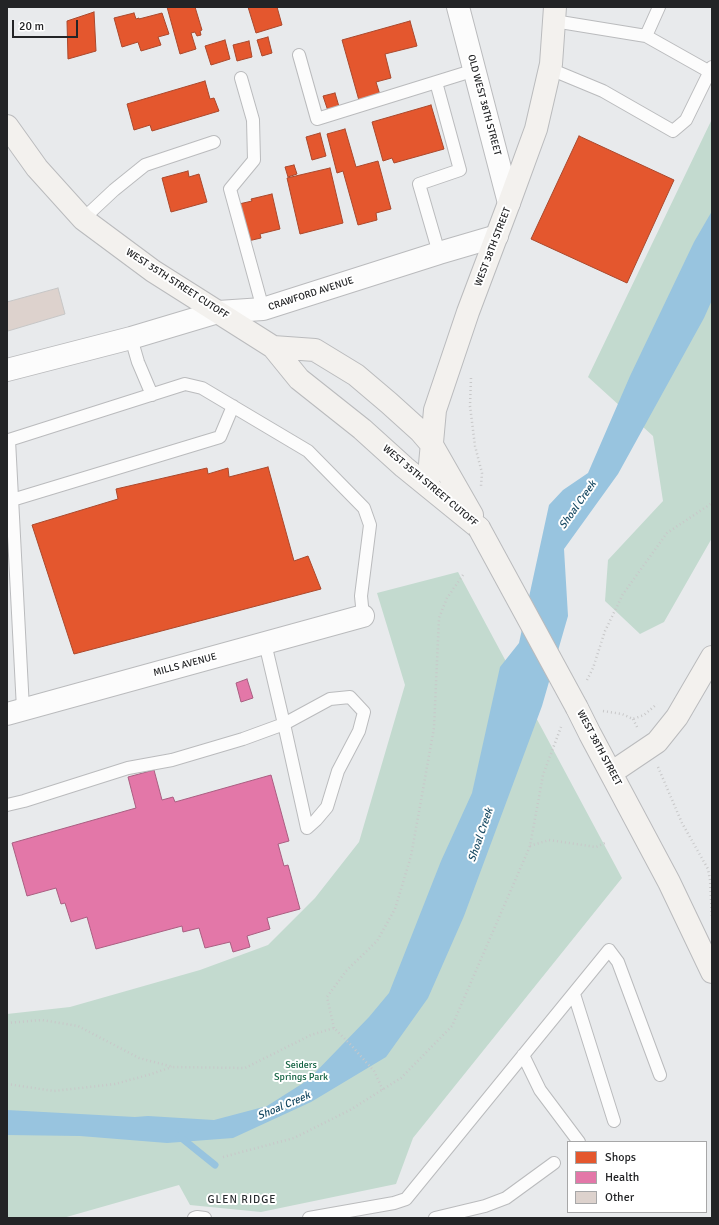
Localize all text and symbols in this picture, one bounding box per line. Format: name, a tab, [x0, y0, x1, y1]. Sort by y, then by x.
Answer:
scale bar	[14, 12, 80, 38]
text: 20 m	[19, 19, 44, 34]
street label: OLD WEST 38TH STREET	[465, 53, 503, 157]
street label: WEST 38TH STREET	[472, 206, 514, 288]
street label: WEST 35TH STREET CUTOFF	[123, 246, 231, 322]
street label: CRAWFORD AVENUE	[267, 275, 355, 313]
street label: WEST 35TH STREET CUTOFF	[380, 443, 480, 529]
water label: Shoal Creek	[557, 478, 599, 532]
street label: MILLS AVENUE	[152, 651, 218, 679]
street label: WEST 38TH STREET	[574, 708, 624, 788]
water label: Shoal Creek	[466, 806, 496, 864]
park label: Seiders Springs Park	[274, 1059, 328, 1082]
water label: Shoal Creek	[256, 1089, 312, 1123]
legend	[567, 1141, 707, 1213]
text: Shops	[605, 1150, 636, 1165]
text: Health	[605, 1170, 639, 1185]
text: Other	[605, 1190, 634, 1205]
district label: GLEN RIDGE	[207, 1193, 277, 1207]

